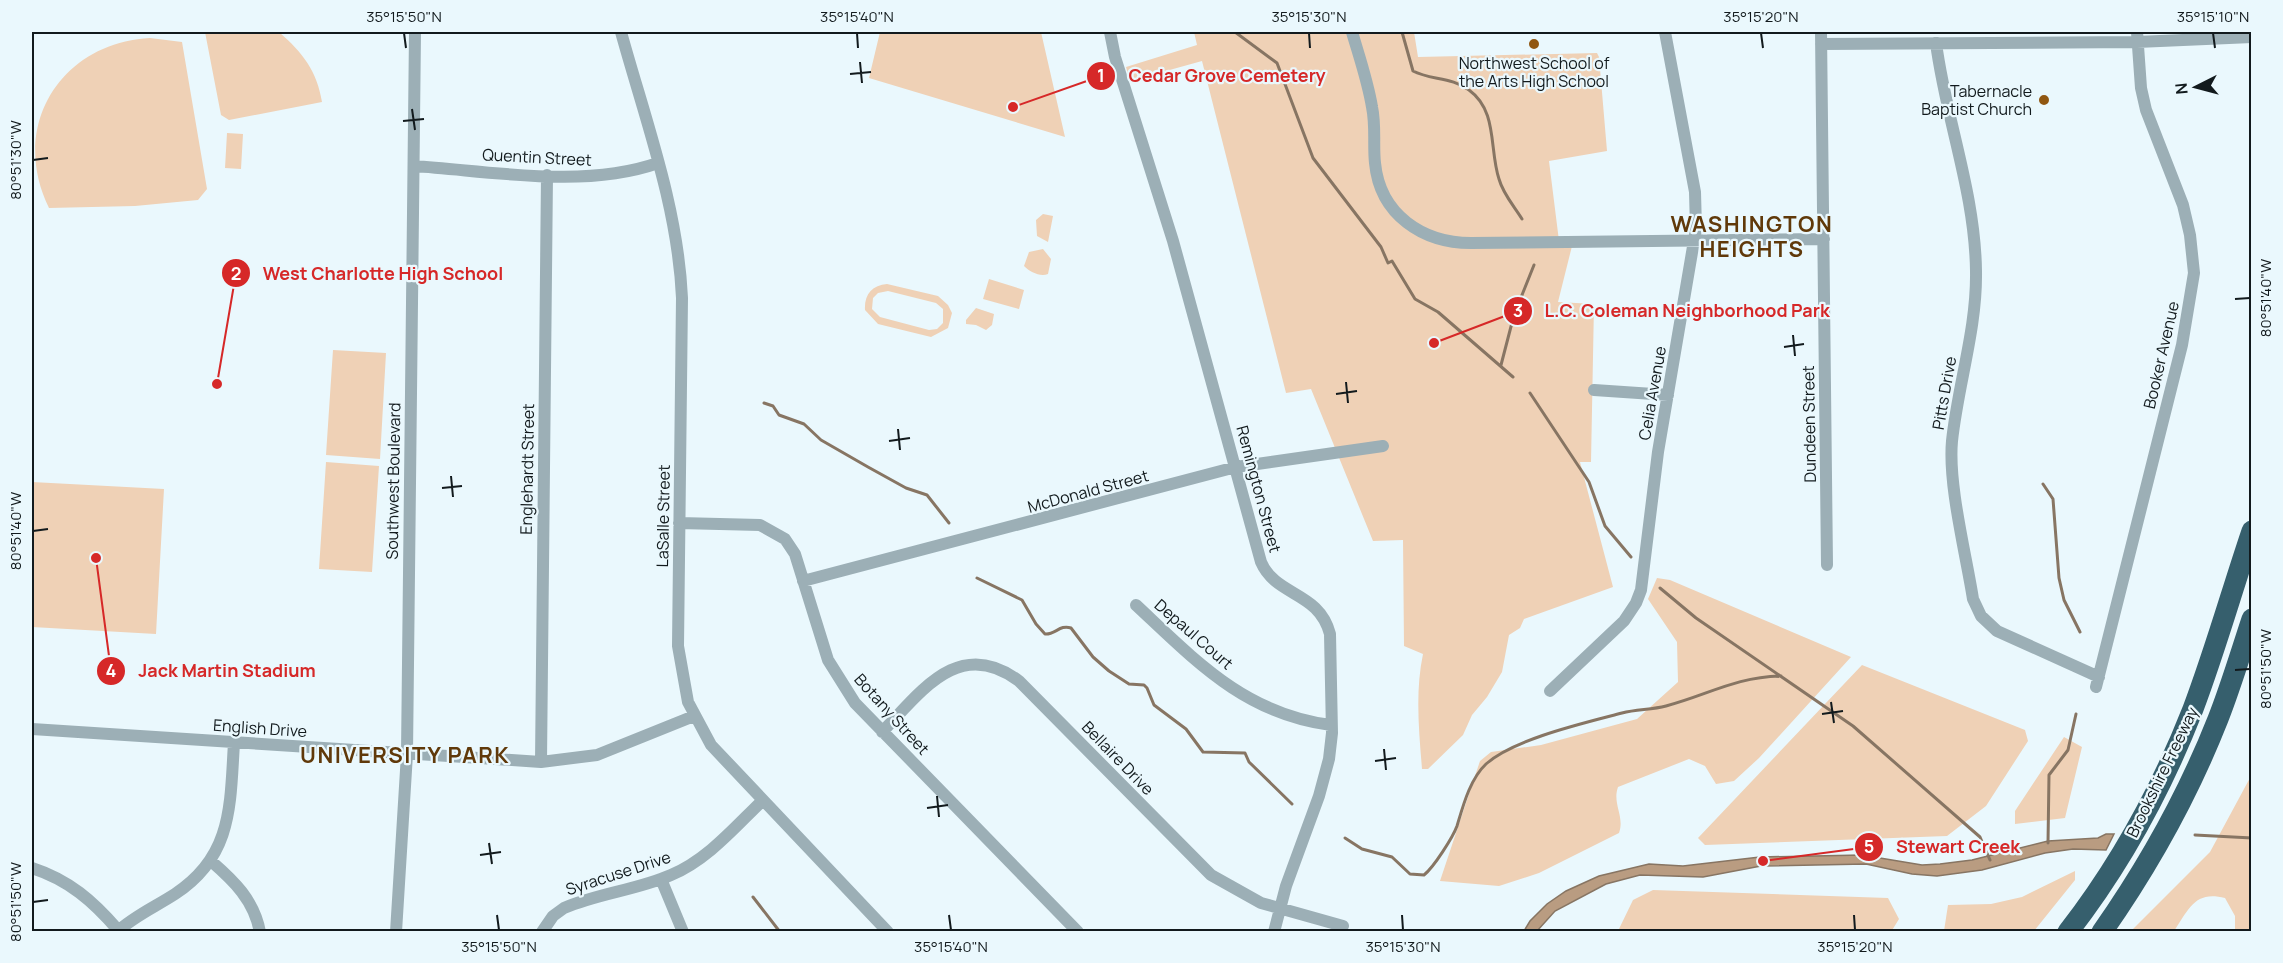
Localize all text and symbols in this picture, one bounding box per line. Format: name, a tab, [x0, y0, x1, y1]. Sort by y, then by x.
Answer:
text: 35°15'50"N	[366, 6, 442, 27]
text: 35°15'40"N	[820, 6, 894, 27]
text: 35°15'30"N	[1271, 6, 1347, 27]
text: 35°15'20"N	[1723, 6, 1799, 27]
text: 35°15'10"N	[2177, 6, 2249, 27]
marker: Northwest School of the Arts High School	[1527, 37, 1541, 51]
place label: Northwest School of the Arts High School	[1459, 52, 1610, 92]
north arrow	[2166, 57, 2226, 117]
callout: Cedar Grove Cemetery	[1086, 58, 1337, 94]
text: 1	[1097, 63, 1105, 87]
text: Cedar Grove Cemetery	[1128, 63, 1326, 87]
place label: Tabernacle Baptist Church	[1921, 80, 2032, 120]
text: N	[2170, 82, 2193, 95]
marker: Tabernacle Baptist Church	[2037, 93, 2051, 107]
text: 80°51'30"W	[5, 120, 26, 200]
street label: Quentin Street	[482, 143, 592, 171]
district label: WASHINGTON HEIGHTS	[1671, 209, 1833, 264]
callout: West Charlotte High School	[221, 255, 515, 291]
text: 80°51'40"W	[2255, 259, 2276, 337]
text: 2	[231, 261, 241, 285]
text: West Charlotte High School	[263, 261, 503, 285]
callout: L.C. Coleman Neighborhood Park	[1503, 293, 1842, 329]
text: 3	[1513, 298, 1523, 322]
text: L.C. Coleman Neighborhood Park	[1544, 298, 1831, 322]
street label: Booker Avenue	[2138, 299, 2184, 411]
street label: Celia Avenue	[1633, 344, 1671, 442]
street label: Pitts Drive	[1927, 355, 1961, 431]
street label: Dundeen Street	[1797, 365, 1821, 483]
street label: Southwest Boulevard	[381, 402, 405, 560]
street label: Englehardt Street	[515, 403, 539, 535]
street label: Remington Street	[1231, 423, 1287, 555]
street label: LaSalle Street	[651, 464, 675, 568]
street label: McDonald Street	[1025, 464, 1151, 518]
text: 80°51'40"W	[5, 492, 26, 570]
street label: Depaul Court	[1150, 594, 1238, 674]
text: 80°51'50"W	[2255, 629, 2276, 709]
callout: Jack Martin Stadium	[96, 653, 328, 689]
text: 4	[106, 658, 117, 682]
text: Jack Martin Stadium	[138, 658, 316, 682]
street label: Botany Street	[850, 669, 934, 759]
street label: Brookshire Freeway	[2121, 703, 2203, 841]
street label: English Drive	[212, 714, 308, 742]
street label: Bellaire Drive	[1077, 716, 1159, 800]
district label: UNIVERSITY PARK	[300, 740, 510, 770]
callout: Stewart Creek	[1854, 829, 2032, 865]
text: 5	[1864, 834, 1874, 858]
text: Stewart Creek	[1896, 834, 2021, 858]
street label: Syracuse Drive	[563, 846, 673, 900]
text: 80°51'50"W	[5, 862, 26, 942]
text: 35°15'50"N	[461, 936, 537, 957]
text: 35°15'40"N	[914, 936, 988, 957]
text: 35°15'30"N	[1365, 936, 1441, 957]
text: 35°15'20"N	[1817, 936, 1893, 957]

